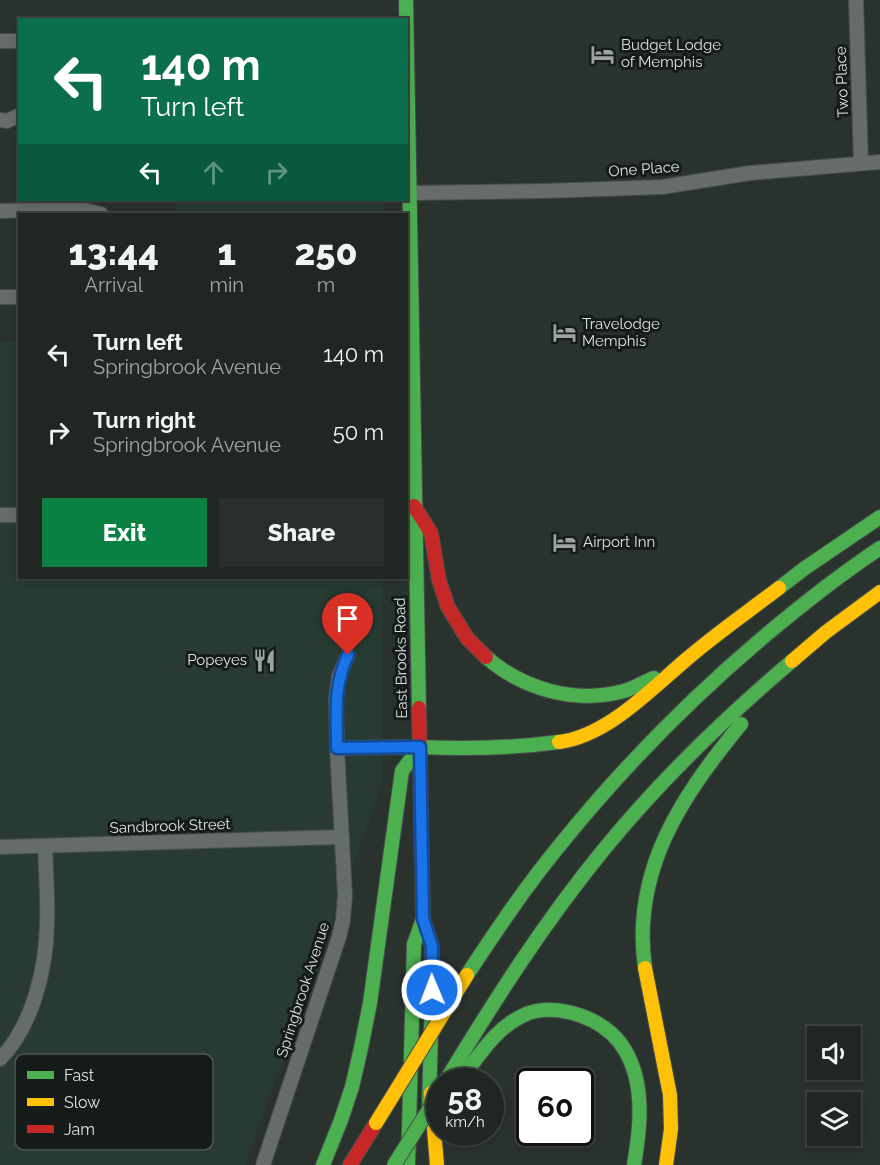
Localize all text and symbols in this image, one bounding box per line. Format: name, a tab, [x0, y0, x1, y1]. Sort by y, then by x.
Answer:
place label: Budget Lodge of Memphis	[621, 36, 721, 71]
text: 140 m	[141, 41, 261, 90]
hotel icon: Budget Lodge of Memphis	[590, 41, 616, 67]
icon: left	[42, 42, 120, 120]
street label: Two Place	[832, 46, 852, 118]
text: Turn left	[141, 91, 244, 122]
icon: left	[134, 156, 167, 189]
icon: ahead	[197, 156, 230, 189]
icon: right	[260, 156, 293, 189]
street label: One Place	[608, 158, 680, 180]
text: 13:44	[68, 231, 159, 273]
text: 1	[217, 231, 236, 273]
text: 250	[294, 231, 358, 273]
text: Arrival	[84, 273, 143, 297]
text: min	[210, 273, 244, 297]
text: m	[317, 273, 335, 297]
place label: Travelodge Memphis	[582, 315, 660, 350]
hotel icon: Travelodge Memphis	[551, 320, 577, 346]
text: Turn left	[93, 329, 183, 355]
icon: left	[42, 338, 75, 371]
text: 140 m	[323, 341, 384, 367]
text: Springbrook Avenue	[93, 355, 281, 379]
text: Turn right	[93, 407, 196, 433]
icon: right	[42, 416, 75, 449]
text: 50 m	[333, 419, 384, 445]
text: Springbrook Avenue	[93, 433, 281, 457]
button: Exit	[42, 498, 207, 567]
button: Share	[219, 498, 384, 567]
hotel icon: Airport Inn	[552, 529, 578, 555]
place label: Airport Inn	[583, 533, 655, 551]
pin	[322, 593, 373, 655]
street label: East Brooks Road	[391, 597, 411, 719]
icon: arrive	[331, 602, 364, 635]
restaurant icon: Popeyes	[252, 647, 278, 673]
place label: Popeyes	[187, 651, 247, 669]
street label: Sandbrook Street	[109, 815, 231, 837]
street label: Springbrook Avenue	[273, 920, 333, 1060]
position arrow	[400, 958, 464, 1022]
map controls	[807, 1026, 861, 1146]
button: sound	[807, 1026, 861, 1080]
legend	[15, 1054, 213, 1150]
text: Fast	[64, 1066, 95, 1085]
speed limit sign: 60	[516, 1068, 594, 1146]
text: 58	[448, 1082, 482, 1117]
button: layers	[807, 1092, 861, 1146]
text: Slow	[64, 1093, 100, 1112]
text: km/h	[445, 1113, 485, 1131]
text: Jam	[64, 1120, 95, 1139]

